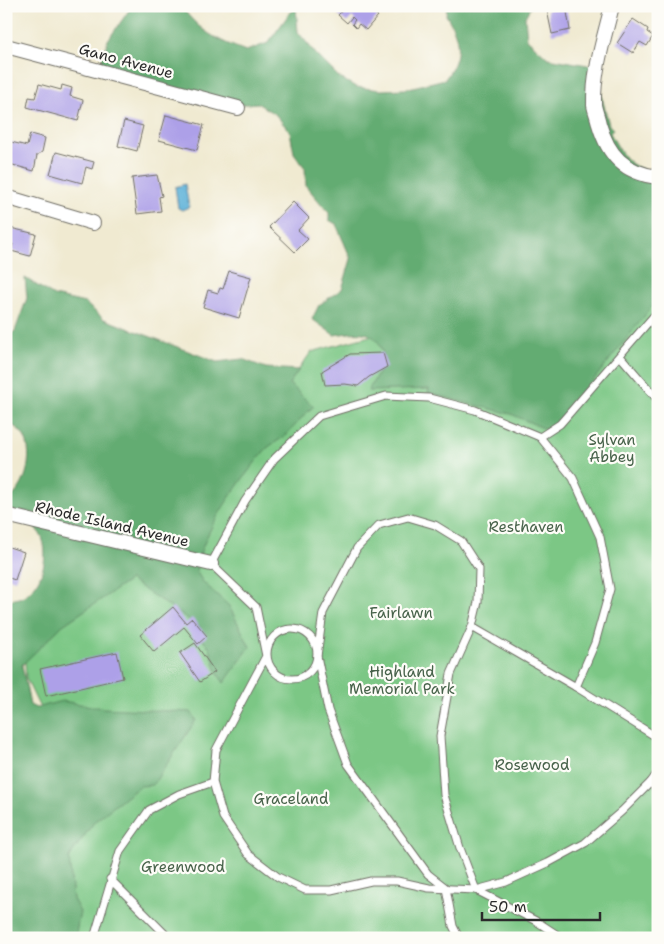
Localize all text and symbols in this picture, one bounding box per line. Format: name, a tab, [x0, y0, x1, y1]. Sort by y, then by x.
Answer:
street label: Gano Avenue	[77, 39, 175, 83]
park label: Sylvan Abbey	[589, 430, 636, 467]
street label: Rhode Island Avenue	[33, 497, 191, 551]
park label: Resthaven	[489, 517, 564, 537]
park label: Fairlawn	[369, 603, 433, 623]
park label: Highland Memorial Park	[349, 662, 455, 699]
park label: Rosewood	[495, 755, 570, 775]
park label: Graceland	[254, 789, 329, 809]
park label: Greenwood	[141, 857, 225, 877]
scale bar	[482, 889, 599, 921]
text: 50 m	[489, 897, 527, 917]

